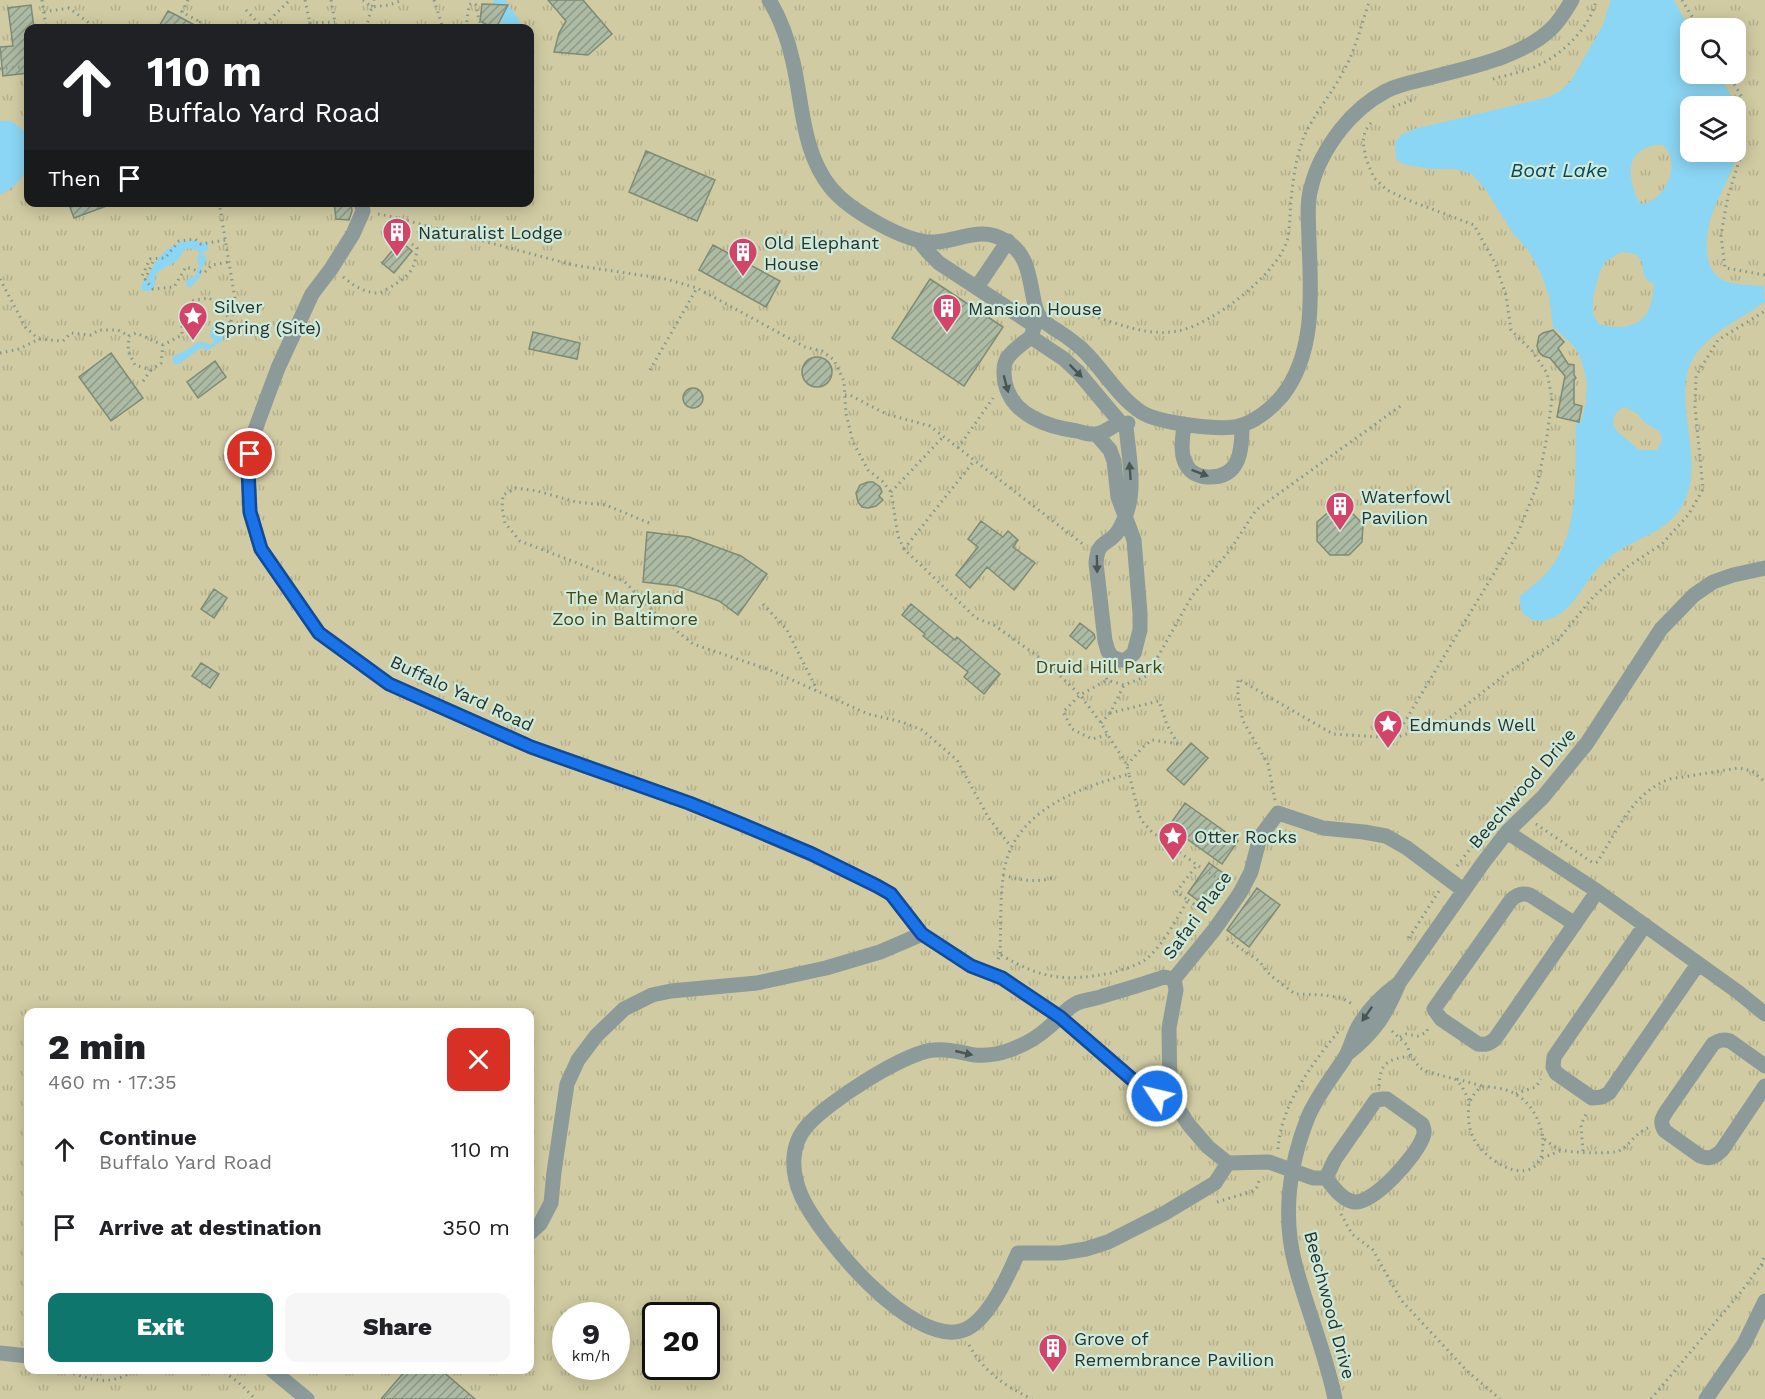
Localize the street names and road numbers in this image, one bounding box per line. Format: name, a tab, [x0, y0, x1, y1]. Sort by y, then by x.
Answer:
street label: Buffalo Yard Road	[387, 651, 537, 735]
street label: Beechwood Drive	[1464, 724, 1580, 852]
street label: Safari Place	[1158, 867, 1236, 963]
street label: Beechwood Drive	[1300, 1229, 1360, 1381]

